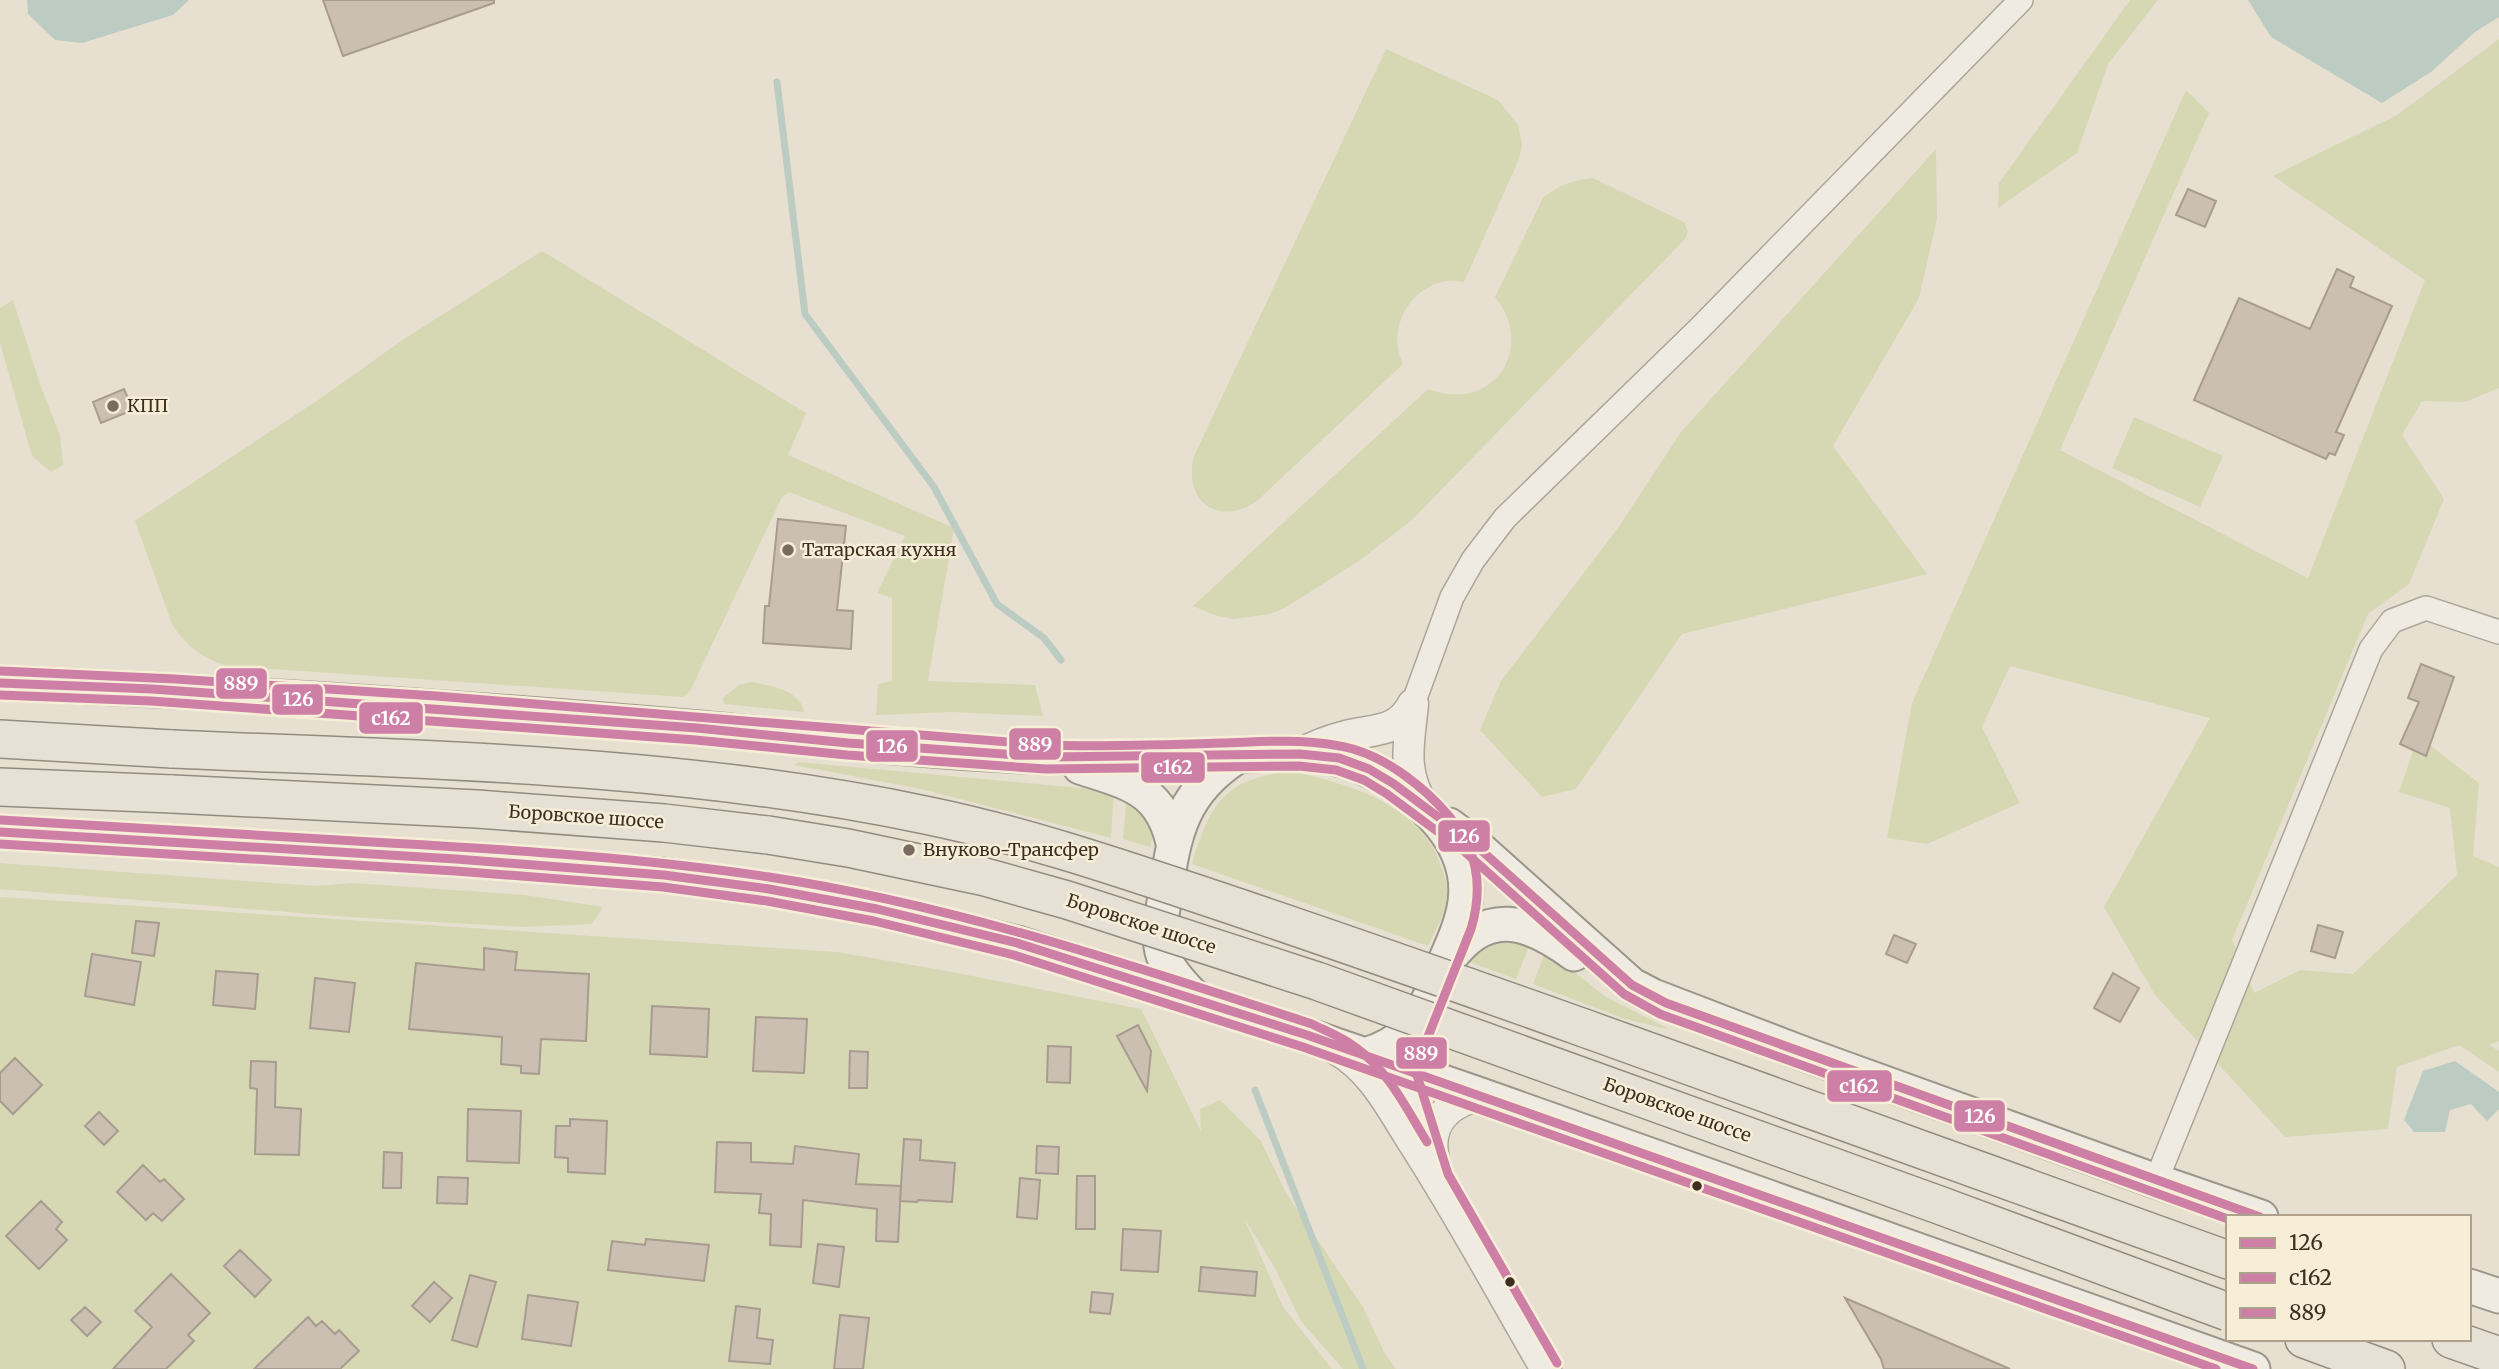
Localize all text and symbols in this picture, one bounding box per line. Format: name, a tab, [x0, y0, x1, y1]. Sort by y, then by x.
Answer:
place label: КПП	[127, 394, 168, 417]
marker: КПП	[105, 398, 121, 414]
place label: Татарская кухня	[802, 538, 957, 561]
marker: Татарская кухня	[780, 542, 796, 558]
line badge: 889	[215, 667, 268, 700]
text: 889	[224, 671, 258, 695]
line badge: 126	[271, 683, 324, 716]
text: 126	[282, 687, 314, 711]
line badge: с162	[358, 701, 424, 735]
text: с162	[371, 706, 411, 730]
line badge: 889	[1008, 727, 1062, 761]
line badge: 126	[865, 729, 919, 763]
text: 889	[1018, 732, 1052, 756]
text: 126	[876, 734, 908, 758]
line badge: с162	[1140, 751, 1206, 784]
text: с162	[1153, 755, 1193, 779]
street label: Боровское шоссе	[507, 800, 665, 833]
line badge: 126	[1437, 819, 1491, 853]
text: 126	[1448, 824, 1480, 848]
place label: Внуково-Трансфер	[923, 838, 1099, 861]
marker: Внуково-Трансфер	[901, 842, 917, 858]
street label: Боровское шоссе	[1063, 888, 1219, 959]
line badge: 889	[1395, 1036, 1448, 1070]
text: 889	[1404, 1041, 1438, 1065]
line badge: с162	[1826, 1069, 1893, 1103]
street label: Боровское шоссе	[1600, 1072, 1754, 1147]
text: с162	[1839, 1074, 1879, 1098]
line badge: 126	[1953, 1099, 2006, 1133]
text: 126	[1964, 1104, 1996, 1128]
unlabelled marker	[1690, 1179, 1704, 1193]
legend	[2226, 1215, 2471, 1341]
text: 126	[2289, 1229, 2323, 1256]
text: с162	[2289, 1264, 2332, 1291]
unlabelled marker	[1503, 1275, 1517, 1289]
text: 889	[2289, 1299, 2326, 1326]

